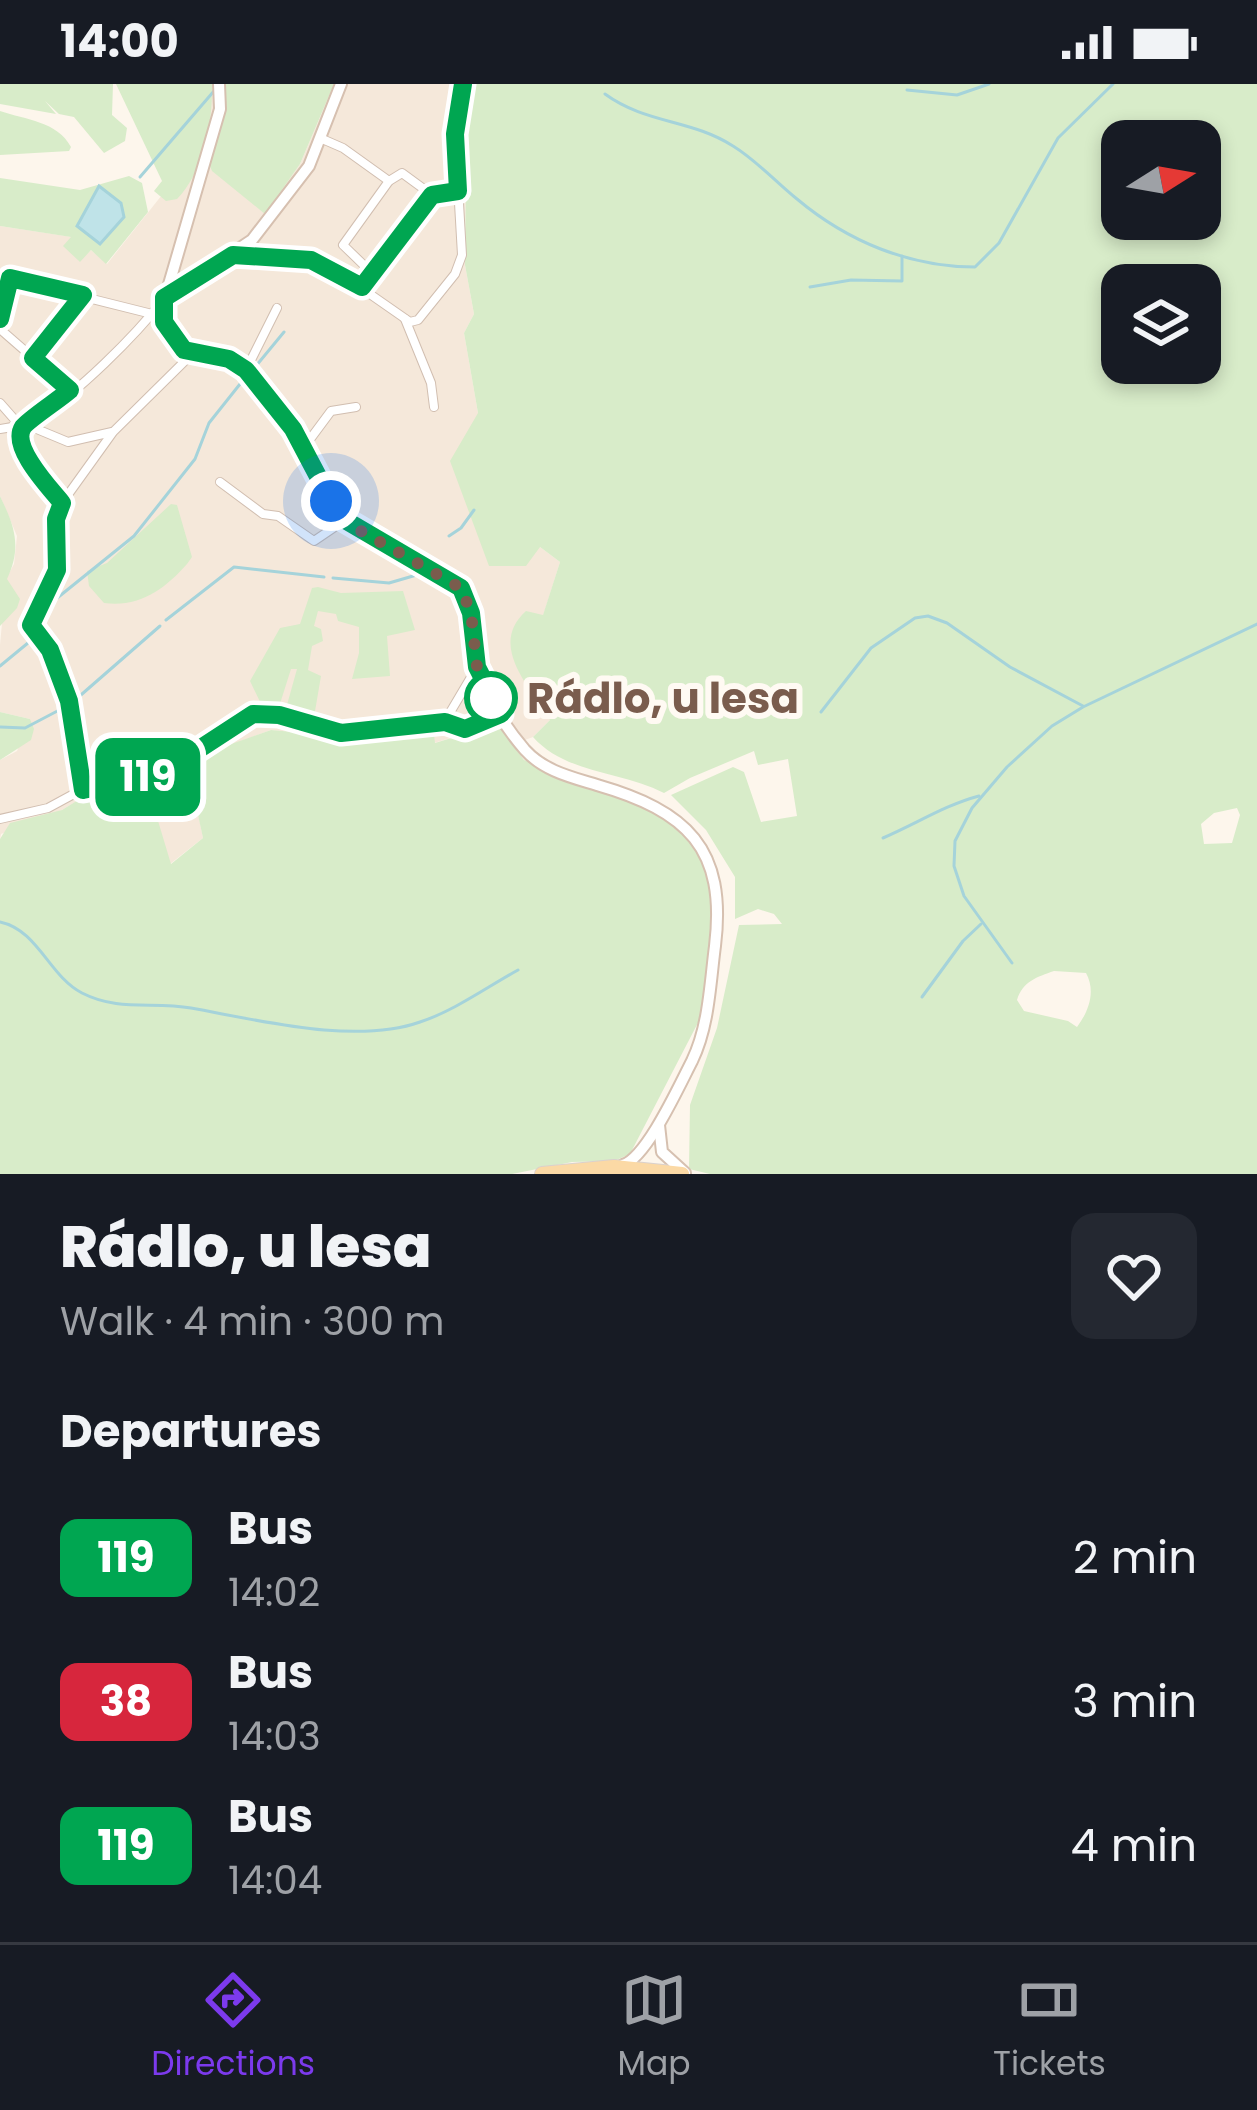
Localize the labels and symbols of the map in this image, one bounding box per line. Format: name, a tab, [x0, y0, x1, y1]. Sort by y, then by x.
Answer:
north arrow	[1101, 120, 1221, 240]
your location	[301, 471, 361, 531]
place label: Rádlo, u lesa	[527, 669, 799, 728]
marker: Rádlo, u lesa	[466, 673, 516, 723]
line badge: 119	[79, 738, 217, 816]

